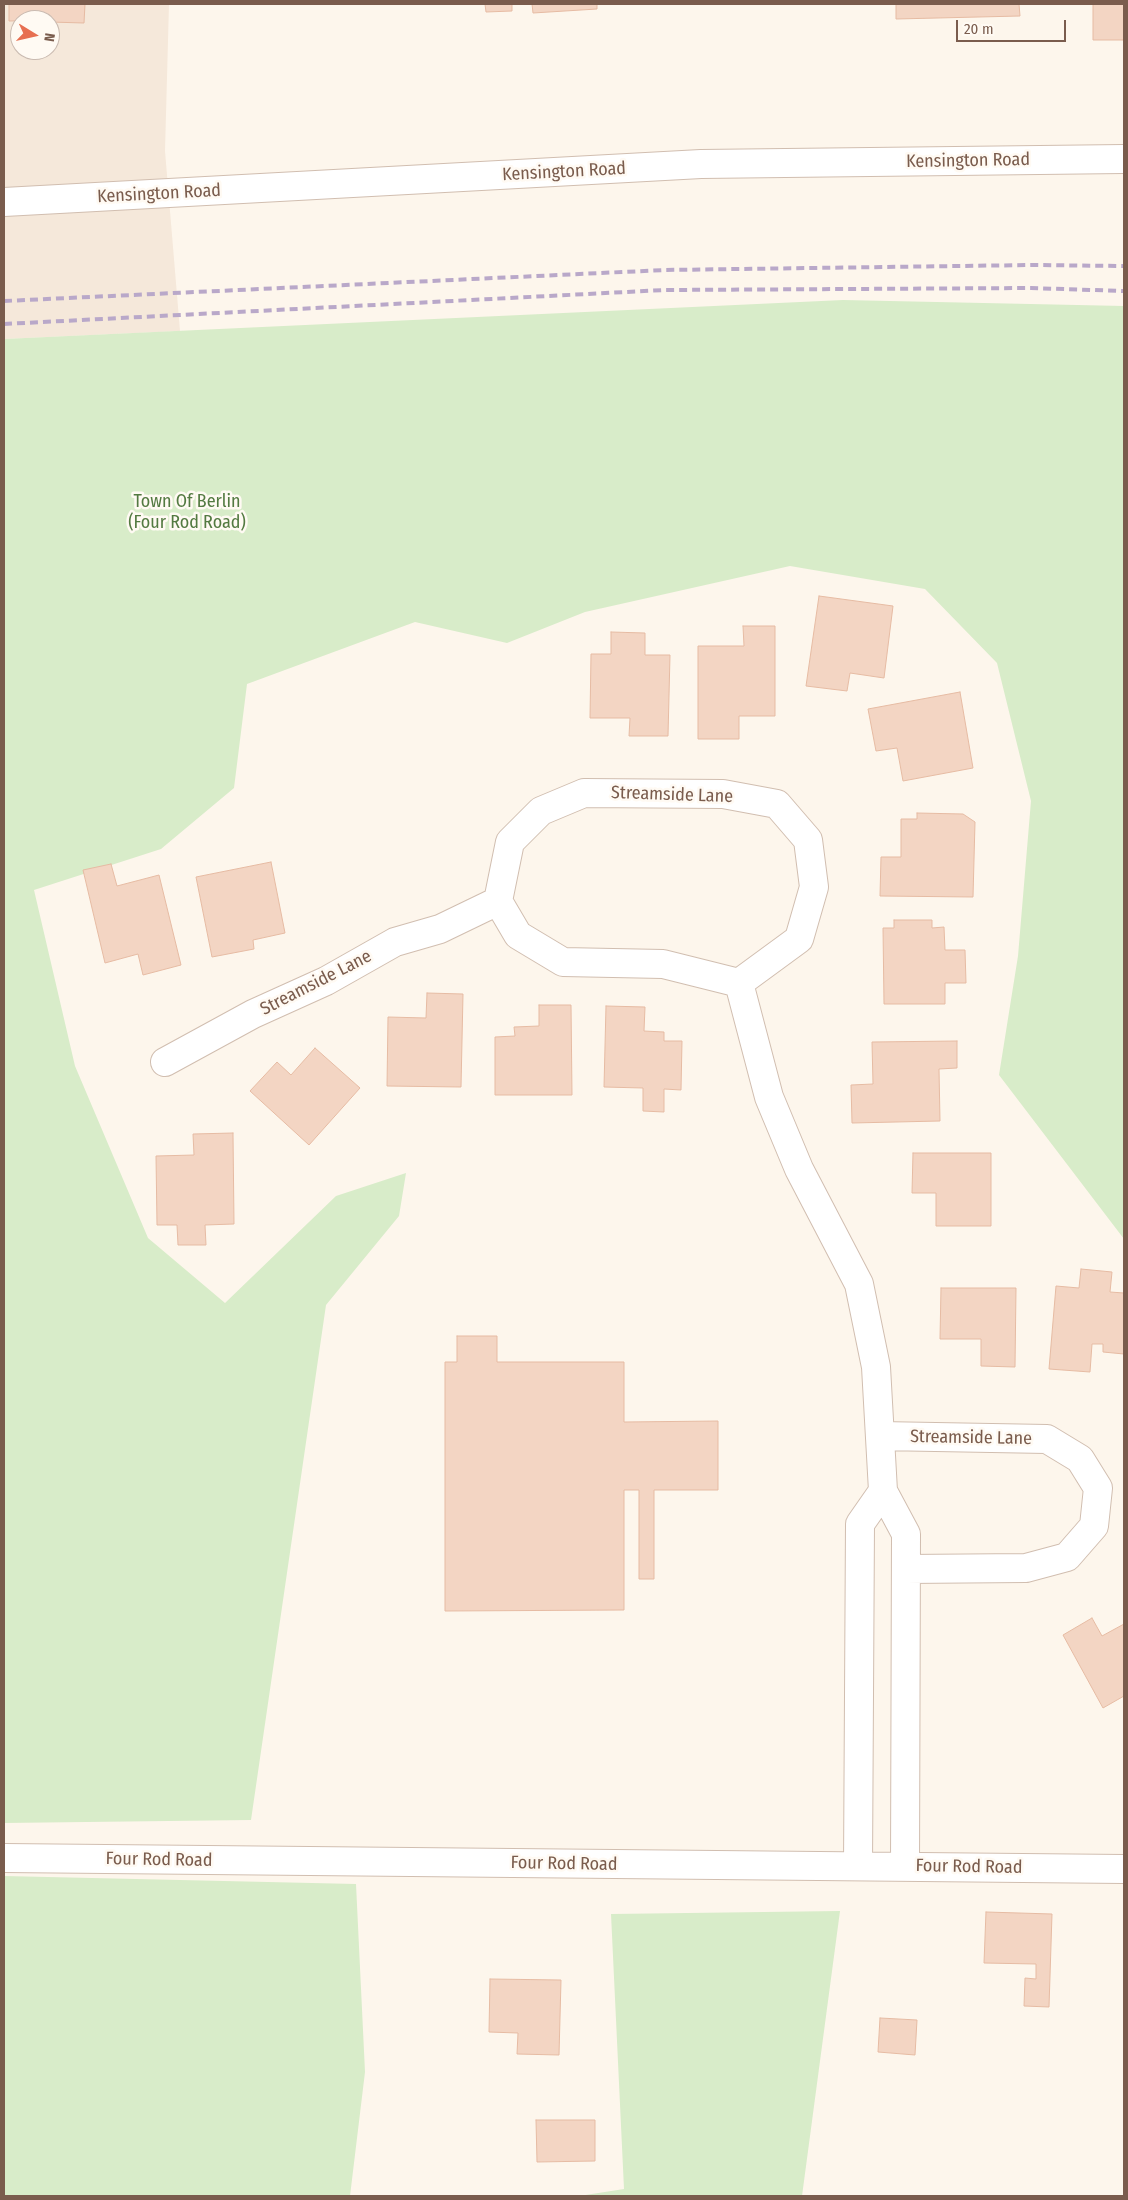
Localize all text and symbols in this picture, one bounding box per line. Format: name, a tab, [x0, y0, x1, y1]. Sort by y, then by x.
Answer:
north arrow	[10, 10, 60, 60]
scale bar	[958, 10, 1068, 42]
text: 20 m	[964, 20, 994, 38]
text: N	[40, 32, 58, 43]
street label: Kensington Road	[906, 149, 1030, 173]
street label: Kensington Road	[502, 158, 626, 186]
street label: Kensington Road	[97, 180, 221, 208]
park label: Town Of Berlin (Four Rod Road)	[128, 491, 246, 534]
street label: Streamside Lane	[611, 782, 733, 808]
street label: Streamside Lane	[257, 946, 375, 1020]
street label: Streamside Lane	[910, 1426, 1032, 1450]
street label: Four Rod Road	[105, 1848, 213, 1872]
street label: Four Rod Road	[510, 1852, 618, 1876]
street label: Four Rod Road	[915, 1855, 1023, 1879]

